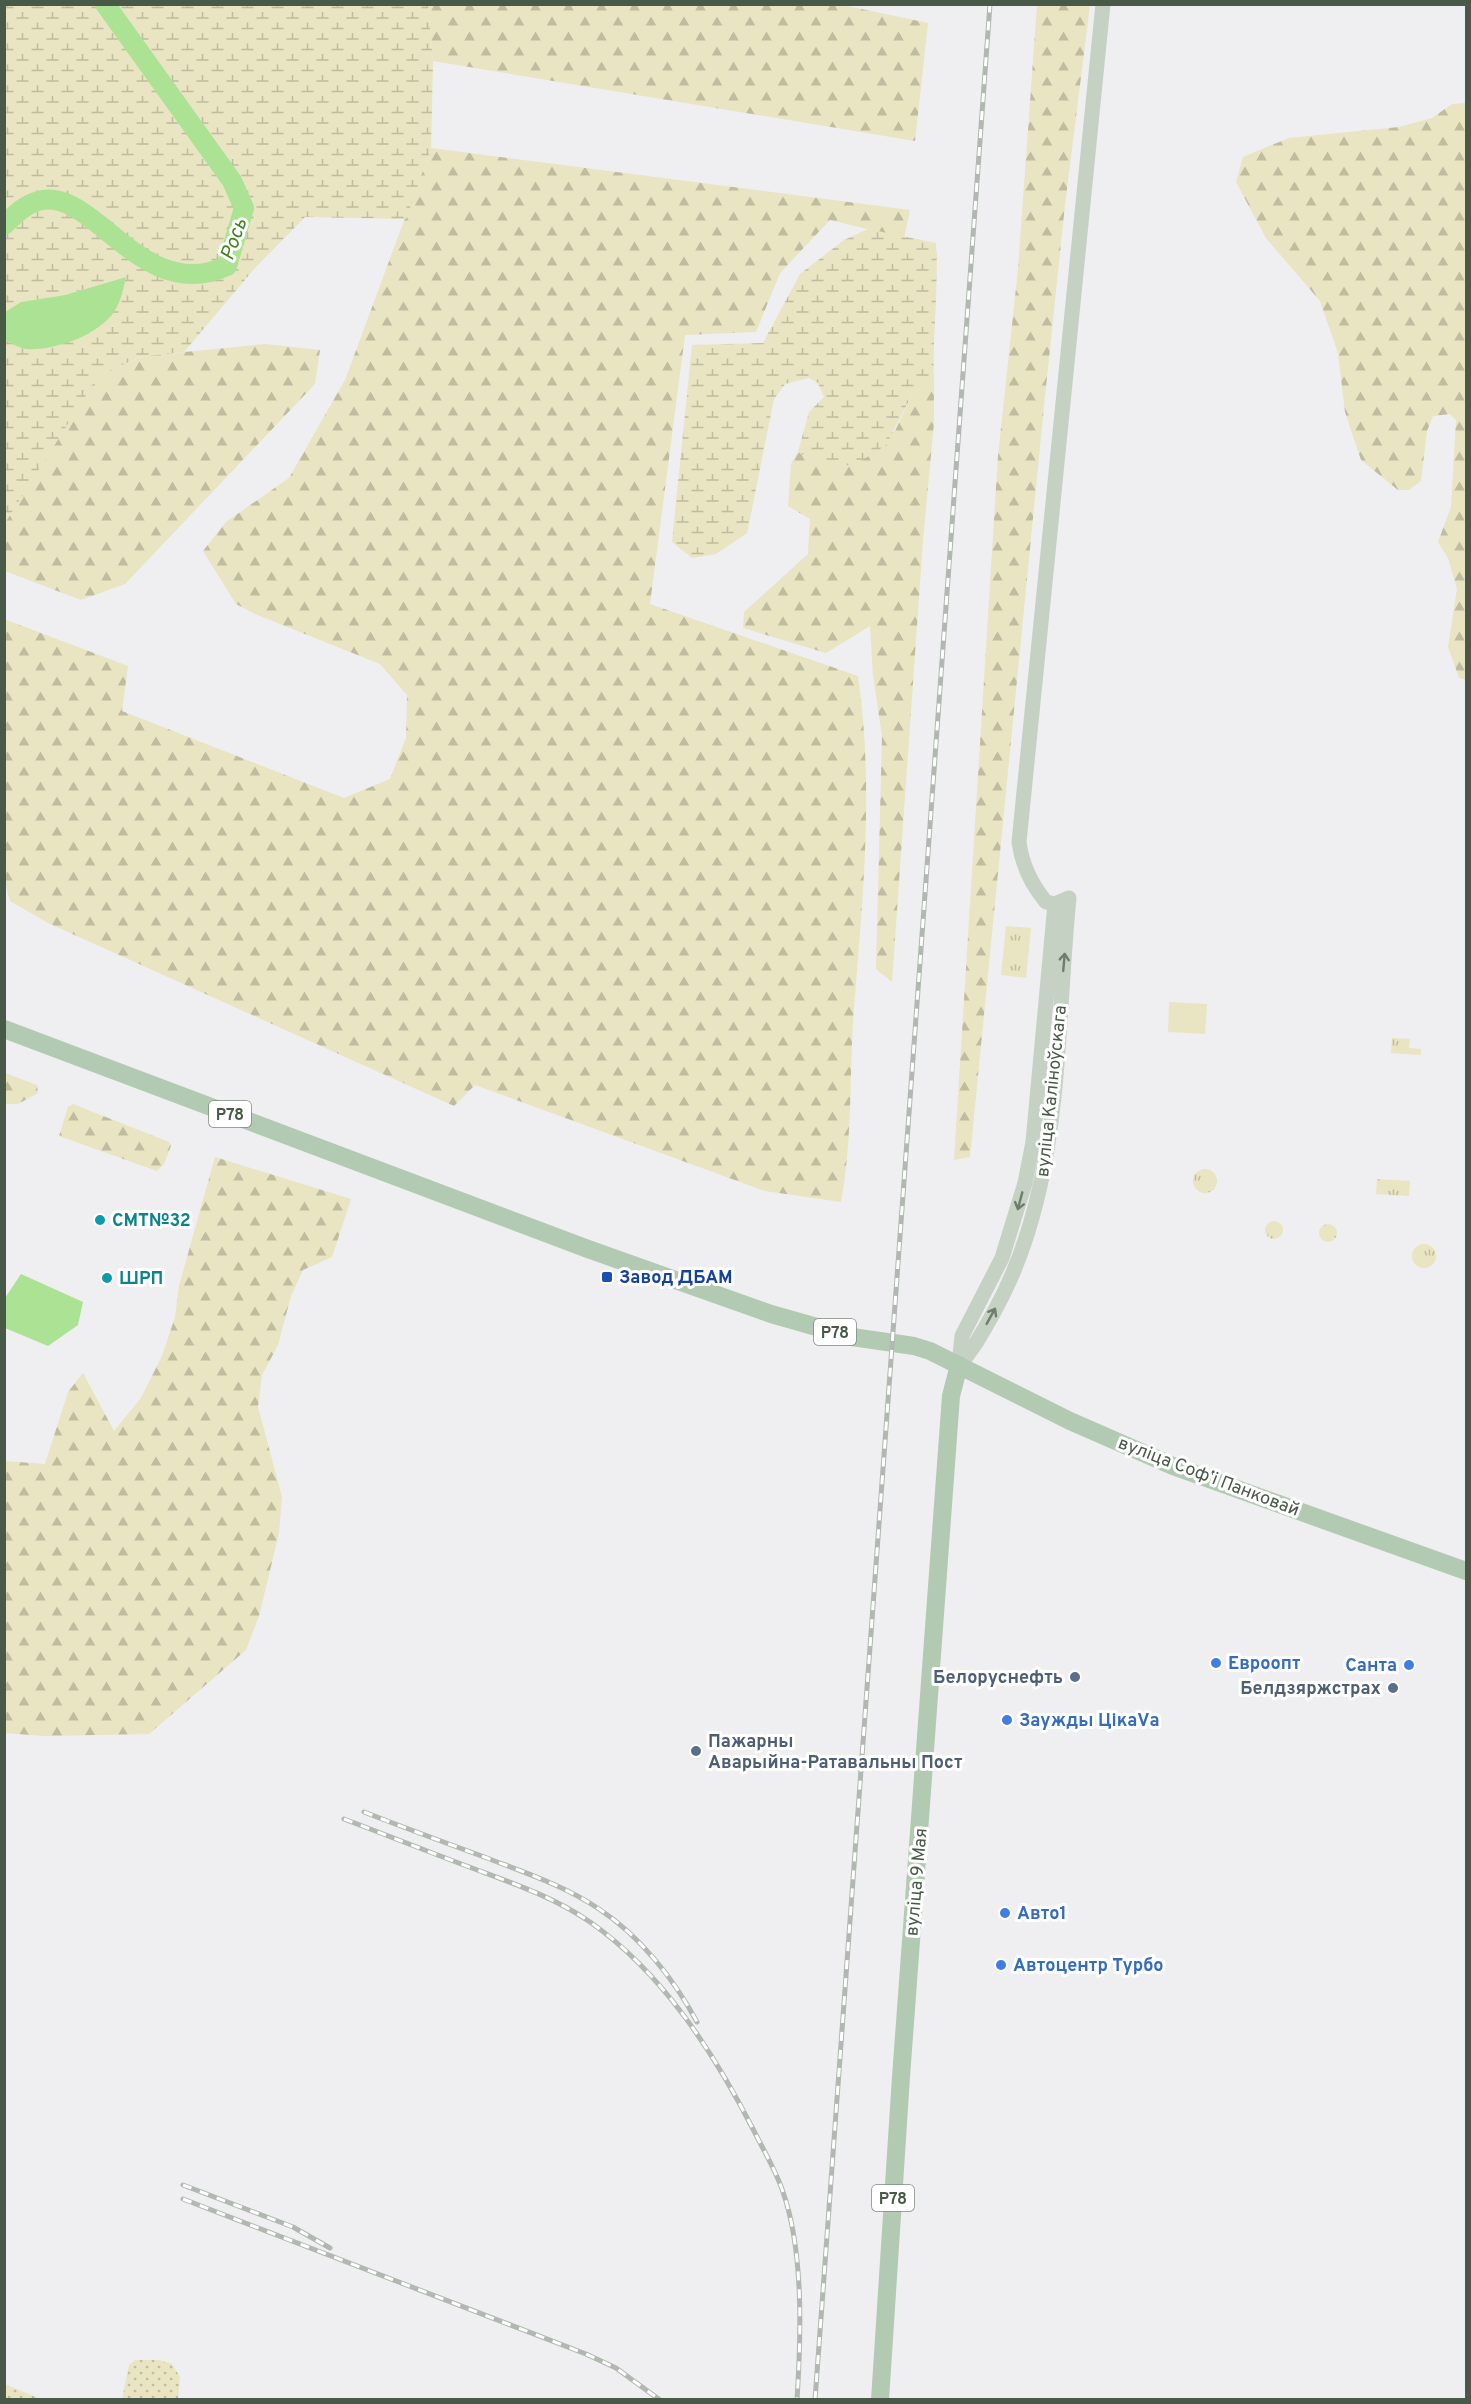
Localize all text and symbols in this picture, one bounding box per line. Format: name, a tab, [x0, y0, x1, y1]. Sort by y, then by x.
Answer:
water label: Рось	[215, 215, 254, 264]
one-way arrow	[1059, 952, 1070, 972]
street label: вуліца Каліноўскага	[1032, 1004, 1073, 1178]
road number: Р78	[209, 1101, 251, 1127]
one-way arrow	[1014, 1191, 1025, 1210]
place label: СМТ№32	[112, 1210, 191, 1233]
marker: СМТ№32	[93, 1213, 107, 1227]
place label: Завод ДБАМ	[619, 1267, 733, 1290]
place label: ШРП	[119, 1268, 163, 1291]
marker: Завод ДБАМ	[600, 1270, 614, 1284]
marker: ШРП	[100, 1271, 114, 1285]
one-way arrow	[986, 1308, 998, 1325]
road number: Р78	[814, 1319, 856, 1345]
street label: вуліца Софʼі Панковай	[1115, 1432, 1302, 1523]
place label: Евроопт	[1228, 1653, 1301, 1676]
place label: Санта	[1345, 1655, 1397, 1678]
marker: Евроопт	[1209, 1656, 1223, 1670]
marker: Санта	[1402, 1658, 1416, 1672]
place label: Белоруснефть	[933, 1667, 1063, 1690]
marker: Белоруснефть	[1068, 1670, 1082, 1684]
place label: Белдзяржстрах	[1240, 1678, 1381, 1701]
marker: Белдзяржстрах	[1386, 1681, 1400, 1695]
place label: Заужды ЦікаVа	[1019, 1710, 1160, 1733]
marker: Заужды ЦікаVа	[1000, 1713, 1014, 1727]
place label: Пажарны Аварыйна-Ратавальны Пост	[708, 1731, 963, 1775]
marker: Пажарны Аварыйна-Ратавальны Пост	[689, 1744, 703, 1758]
street label: вуліца 9 Мая	[901, 1827, 934, 1937]
place label: Авто1	[1017, 1903, 1067, 1926]
marker: Авто1	[998, 1906, 1012, 1920]
place label: Автоцентр Турбо	[1013, 1955, 1164, 1978]
marker: Автоцентр Турбо	[994, 1958, 1008, 1972]
road number: Р78	[872, 2185, 914, 2211]

